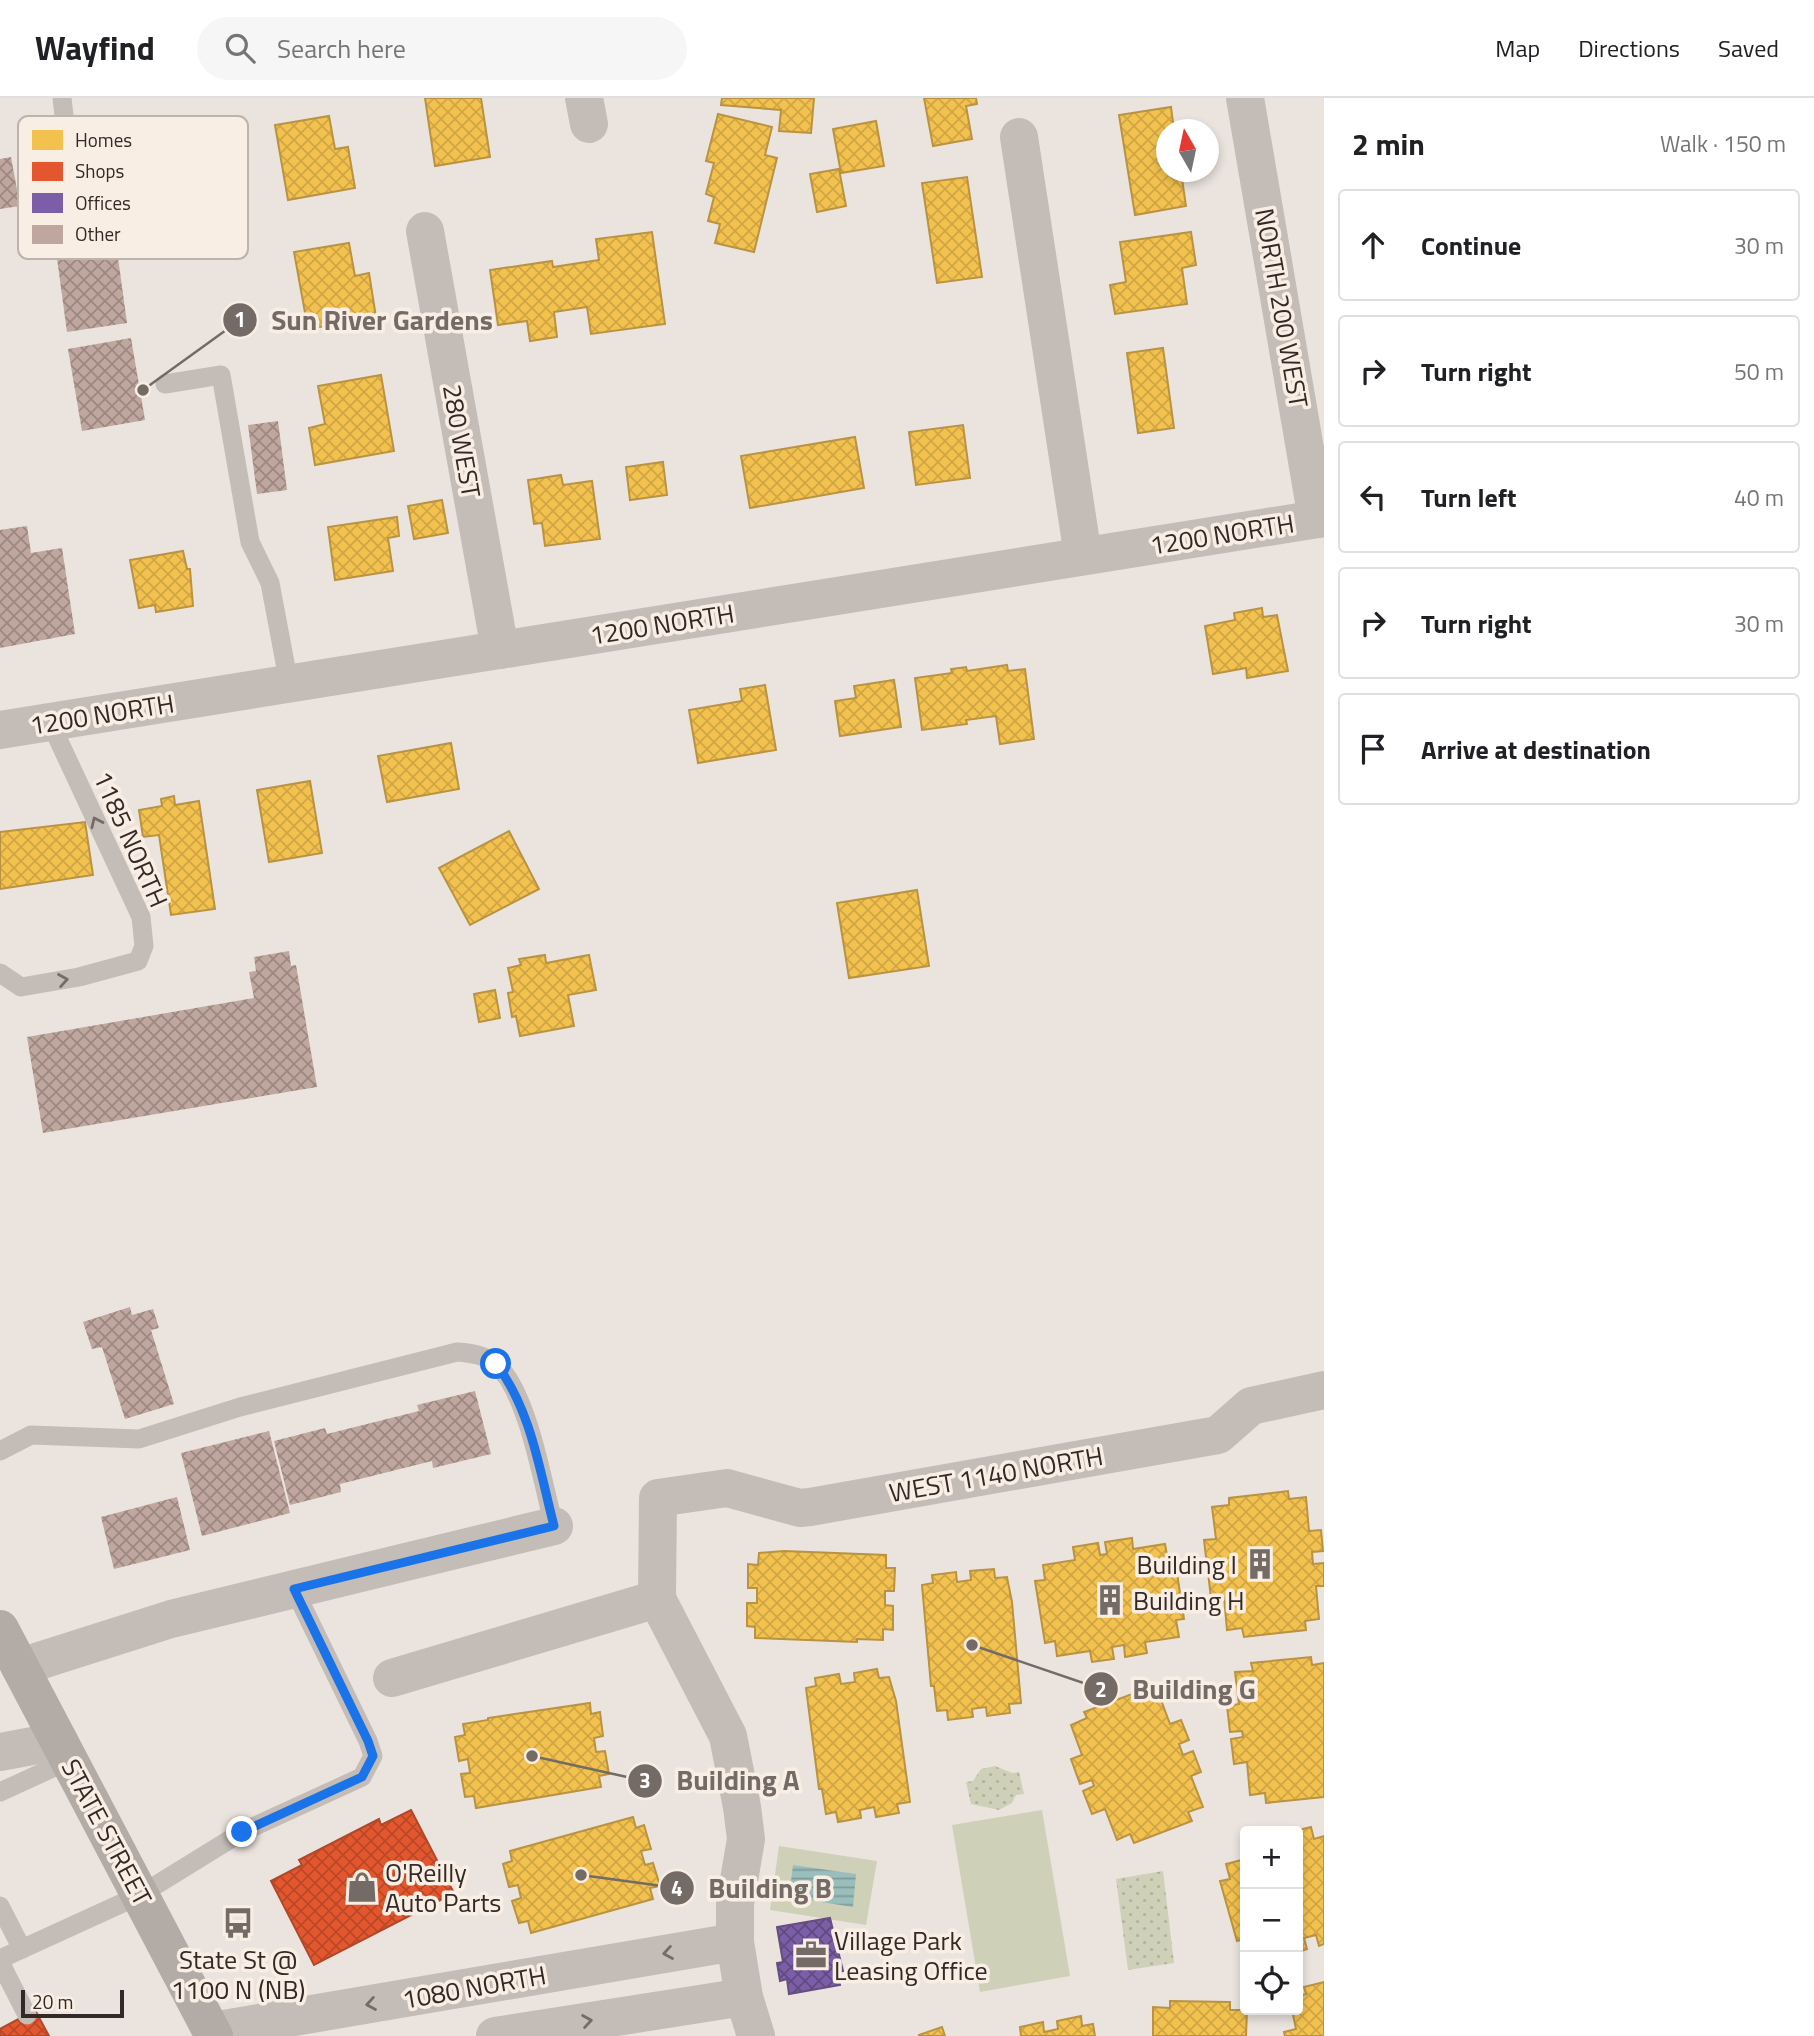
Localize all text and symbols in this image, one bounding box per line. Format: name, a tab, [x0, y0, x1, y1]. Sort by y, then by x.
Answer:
search box	[197, 17, 687, 80]
text: Wayfind	[35, 23, 155, 73]
icon: search	[221, 29, 259, 67]
text: Search here	[277, 29, 406, 68]
text: Map	[1495, 30, 1540, 66]
text: Directions	[1578, 30, 1680, 66]
text: Saved	[1718, 30, 1779, 66]
legend	[18, 116, 248, 259]
north arrow	[1156, 119, 1219, 182]
text: 2 min	[1352, 121, 1425, 167]
text: Homes	[75, 125, 132, 154]
text: Walk · 150 m	[1660, 126, 1786, 161]
text: Shops	[75, 156, 125, 185]
text: Offices	[75, 188, 131, 217]
street label: NORTH 200 WEST	[1245, 205, 1319, 411]
text: Other	[75, 219, 121, 248]
icon: ahead	[1354, 226, 1392, 264]
text: Continue	[1421, 226, 1521, 265]
text: 30 m	[1734, 228, 1784, 263]
callout: Sun River Gardens	[222, 295, 507, 344]
text: Sun River Gardens	[271, 298, 493, 341]
text: 1	[234, 303, 246, 335]
icon: right	[1354, 352, 1392, 390]
text: Turn right	[1421, 352, 1532, 391]
text: 50 m	[1734, 354, 1784, 389]
street label: 280 WEST	[433, 381, 491, 501]
icon: left	[1354, 478, 1392, 516]
text: Turn left	[1421, 478, 1516, 517]
text: 40 m	[1734, 480, 1784, 515]
street label: 1200 NORTH	[1147, 503, 1297, 565]
street label: 1200 NORTH	[587, 593, 737, 655]
icon: right	[1354, 604, 1392, 642]
text: Turn right	[1421, 604, 1532, 643]
text: 30 m	[1734, 606, 1784, 641]
street label: 1200 NORTH	[27, 683, 177, 745]
icon: arrive	[1354, 730, 1392, 768]
text: Arrive at destination	[1421, 730, 1651, 769]
street label: 1185 NORTH	[84, 765, 178, 913]
one-way arrow	[90, 816, 104, 829]
one-way arrow	[57, 973, 69, 988]
route start	[480, 1348, 511, 1379]
street label: WEST 1140 NORTH	[886, 1436, 1106, 1512]
place label: Building I	[1137, 1545, 1237, 1584]
building icon: Building I	[1243, 1547, 1277, 1581]
place label: Building H	[1133, 1581, 1245, 1620]
building icon: Building H	[1093, 1583, 1127, 1617]
callout: Building G	[1084, 1665, 1270, 1714]
text: Building G	[1132, 1667, 1256, 1710]
text: 2	[1095, 1673, 1107, 1705]
street label: STATE STREET	[52, 1752, 162, 1912]
callout: Building A	[627, 1756, 814, 1805]
text: Building A	[676, 1758, 800, 1801]
text: 3	[639, 1764, 651, 1796]
route end	[226, 1816, 257, 1847]
map controls	[1240, 1826, 1303, 2015]
button: +	[1240, 1826, 1303, 1889]
place label: O'Reilly Auto Parts	[385, 1853, 501, 1922]
callout: Building B	[660, 1864, 846, 1913]
text: Building B	[708, 1866, 832, 1909]
shop icon: O'Reilly Auto Parts	[345, 1870, 379, 1904]
text: 4	[671, 1872, 683, 1904]
button: −	[1240, 1889, 1303, 1952]
bus stop icon: State St @ 1100 N (NB)	[221, 1906, 255, 1940]
place label: Village Park Leasing Office	[834, 1921, 988, 1990]
office icon: Village Park Leasing Office	[794, 1938, 828, 1972]
place label: State St @ 1100 N (NB)	[171, 1940, 305, 2009]
one-way arrow	[662, 1945, 674, 1960]
button: locate	[1240, 1952, 1303, 2015]
street label: 1080 NORTH	[399, 1955, 549, 2019]
scale bar	[21, 1987, 124, 2019]
text: 20 m	[32, 1987, 73, 2016]
one-way arrow	[366, 1996, 377, 2011]
one-way arrow	[581, 2014, 593, 2029]

